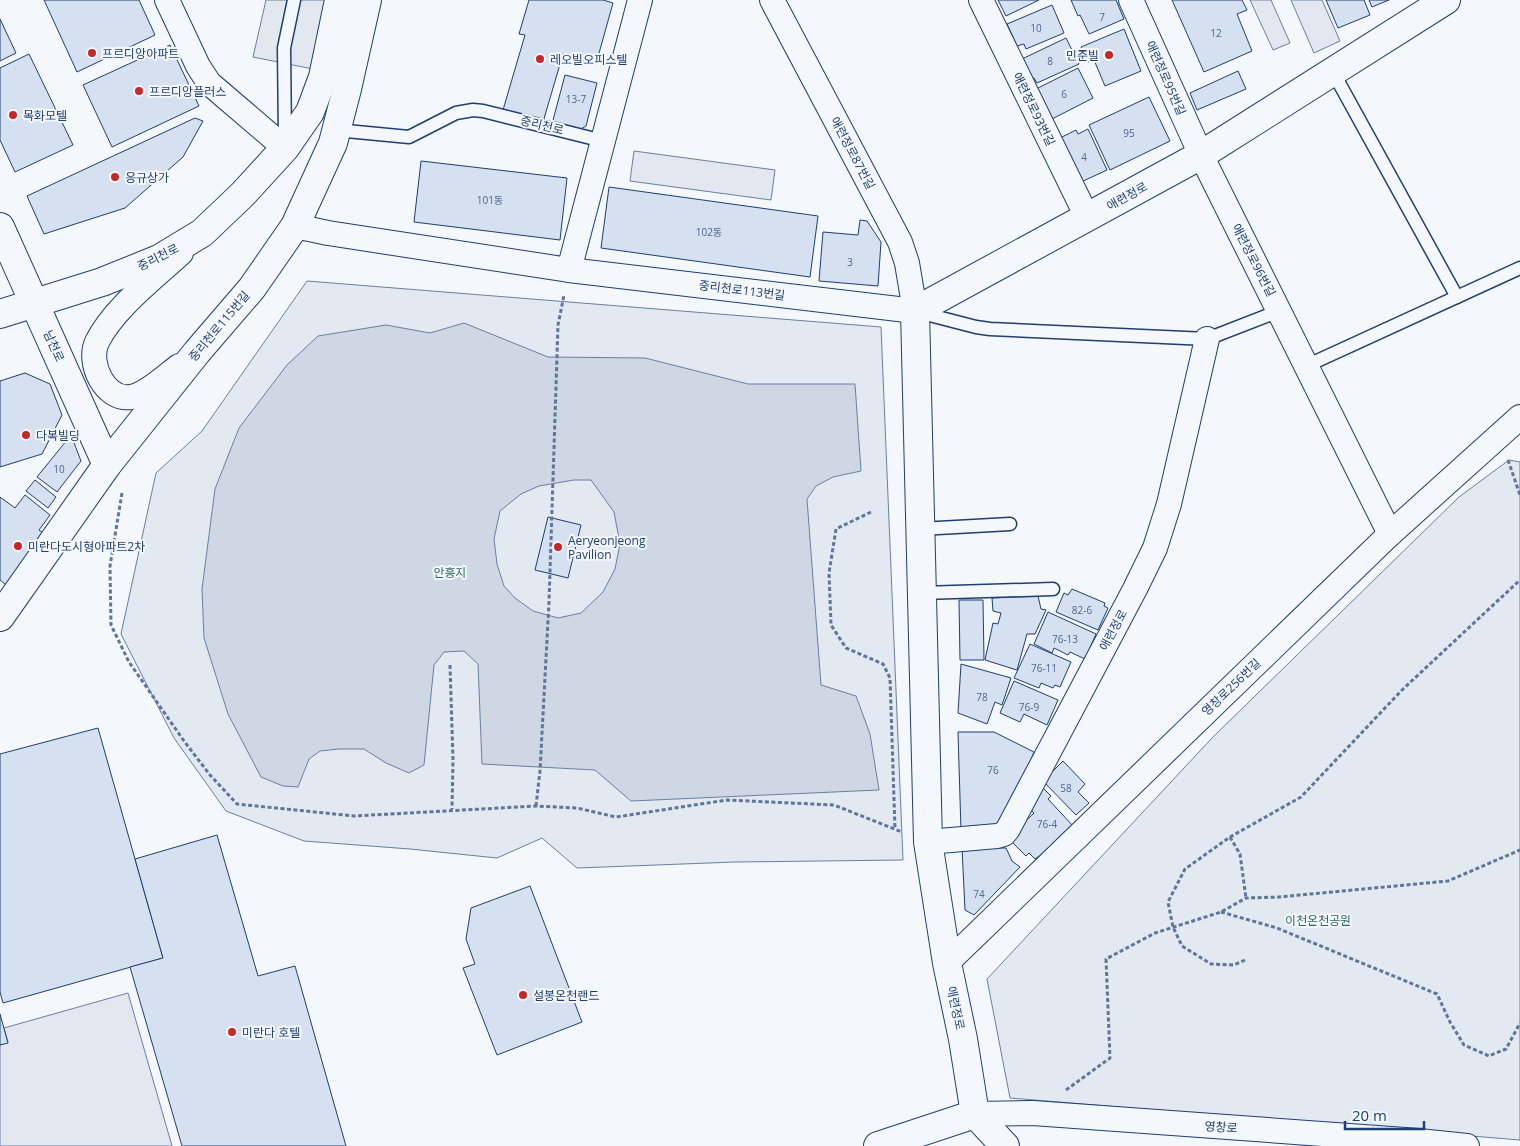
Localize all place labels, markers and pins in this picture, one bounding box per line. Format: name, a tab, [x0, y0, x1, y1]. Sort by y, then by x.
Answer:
place label: 프르디앙아파트	[102, 45, 179, 62]
marker: 프르디앙아파트	[86, 47, 98, 59]
place label: 민준빌	[1066, 47, 1099, 64]
marker: 민준빌	[1103, 49, 1115, 61]
place label: 레오빌오피스텔	[550, 51, 627, 68]
marker: 레오빌오피스텔	[534, 53, 546, 65]
place label: 프르디앙플러스	[149, 83, 226, 100]
marker: 프르디앙플러스	[133, 85, 145, 97]
place label: 목화모텔	[23, 107, 67, 124]
marker: 목화모텔	[7, 109, 19, 121]
place label: 응규상가	[125, 169, 169, 186]
marker: 응규상가	[109, 171, 121, 183]
place label: 다복빌딩	[36, 427, 80, 444]
marker: 다복빌딩	[20, 429, 32, 441]
place label: Aeryeonjeong Pavilion	[568, 532, 646, 563]
place label: 미란다도시형아파트2차	[28, 538, 145, 555]
marker: 미란다도시형아파트2차	[12, 540, 24, 552]
marker: Aeryeonjeong Pavilion	[552, 541, 564, 553]
place label: 설봉온천랜드	[533, 987, 599, 1004]
marker: 설봉온천랜드	[517, 989, 529, 1001]
place label: 미란다 호텔	[242, 1024, 300, 1041]
marker: 미란다 호텔	[226, 1026, 238, 1038]

